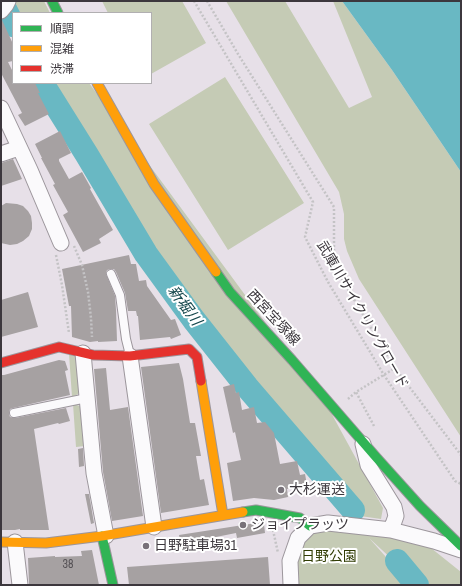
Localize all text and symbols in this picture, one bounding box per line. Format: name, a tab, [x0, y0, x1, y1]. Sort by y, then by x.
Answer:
legend	[12, 12, 152, 84]
text: 順調	[50, 21, 74, 37]
text: 混雑	[50, 41, 74, 57]
text: 渋滞	[50, 61, 74, 77]
street label: 武庫川サイクリングロード	[313, 238, 411, 392]
water label: 新堀川	[163, 283, 205, 329]
street label: 西宮宝塚線	[243, 287, 303, 349]
place label: 大杉運送	[289, 482, 345, 498]
marker: 大杉運送	[276, 485, 286, 495]
place label: ジョイプラッツ	[251, 517, 349, 533]
marker: ジョイプラッツ	[238, 520, 248, 530]
place label: 日野駐車場31	[154, 538, 237, 554]
marker: 日野駐車場31	[141, 541, 151, 551]
park label: 日野公園	[301, 549, 357, 565]
house number: 38	[63, 558, 73, 572]

